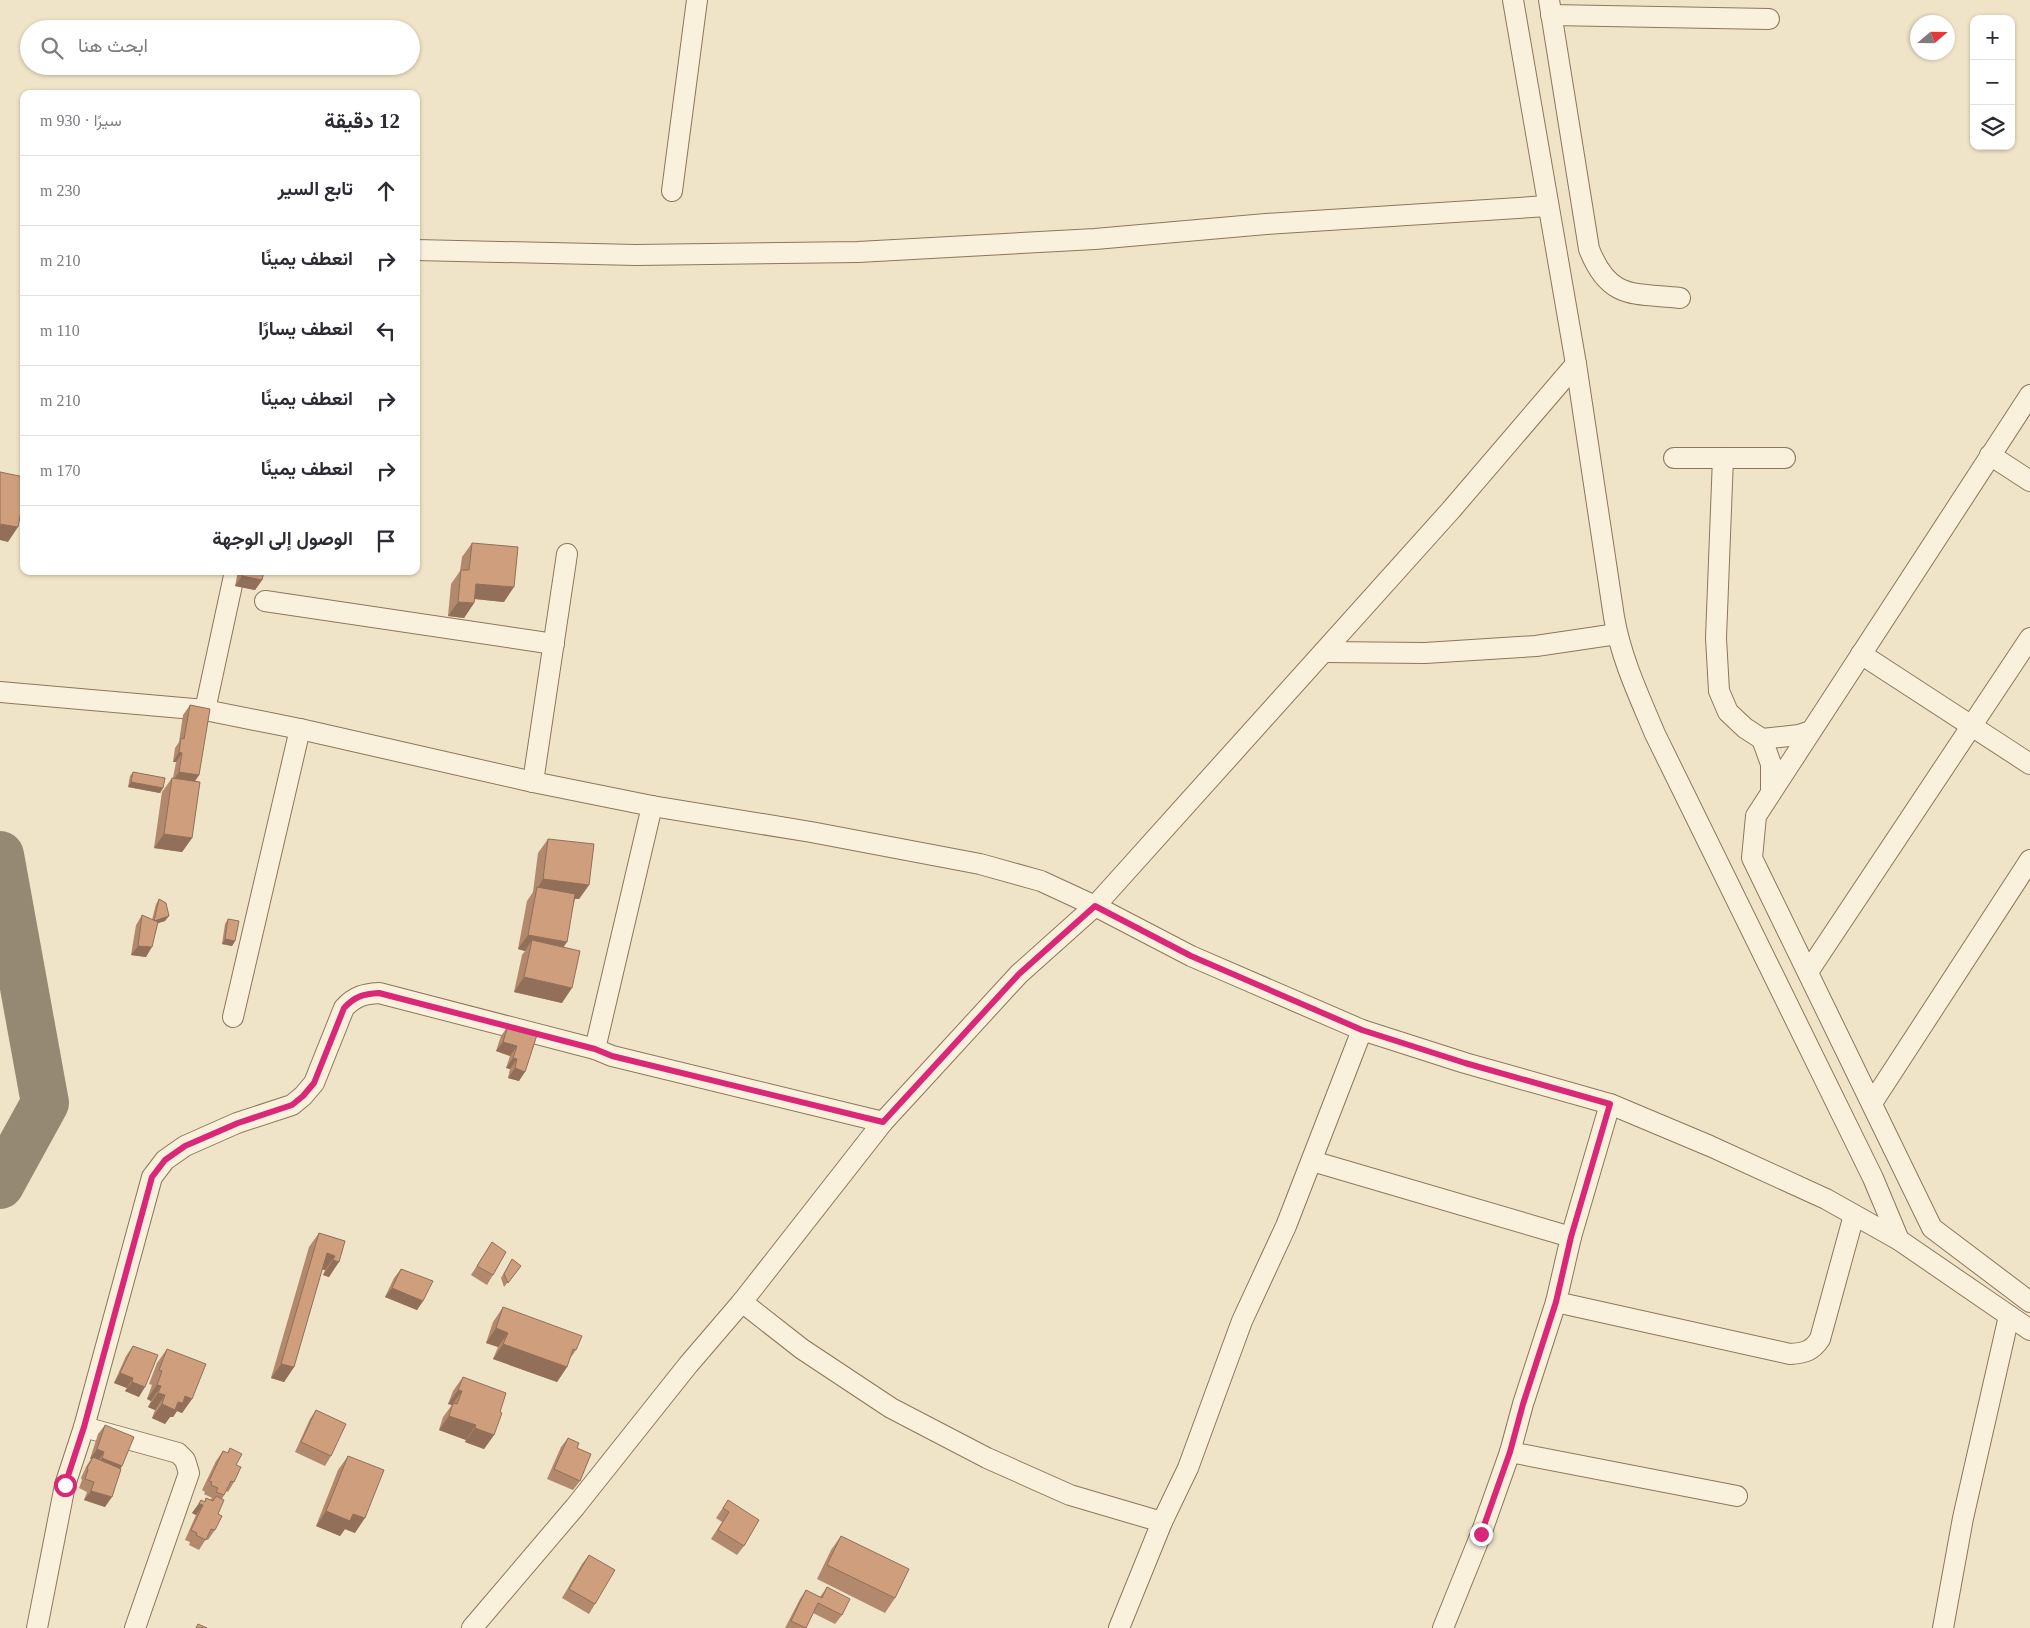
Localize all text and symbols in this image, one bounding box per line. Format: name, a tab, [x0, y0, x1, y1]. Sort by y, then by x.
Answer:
north arrow	[1910, 15, 1955, 60]
map controls	[1970, 15, 2015, 150]
button: +	[1970, 15, 2015, 60]
search box	[20, 20, 420, 75]
icon: search	[38, 34, 66, 62]
text: ابحث هنا	[78, 35, 148, 56]
button: −	[1970, 60, 2015, 105]
button: layers	[1970, 105, 2015, 150]
text: 12 دقيقة	[324, 109, 400, 133]
text: سيرًا · 930 m	[40, 112, 122, 129]
icon: ahead	[372, 177, 400, 205]
text: تابع السير	[277, 178, 353, 199]
text: 230 m	[40, 182, 80, 199]
icon: right	[372, 247, 400, 275]
text: انعطف يمينًا	[261, 248, 353, 269]
text: 210 m	[40, 252, 80, 269]
icon: left	[372, 317, 400, 345]
text: انعطف يسارًا	[258, 318, 353, 339]
text: 110 m	[40, 322, 80, 339]
icon: right	[372, 387, 400, 415]
text: انعطف يمينًا	[261, 388, 353, 409]
text: 210 m	[40, 392, 80, 409]
icon: right	[372, 457, 400, 485]
text: انعطف يمينًا	[261, 458, 353, 479]
text: 170 m	[40, 462, 80, 479]
icon: arrive	[372, 527, 400, 555]
text: الوصول إلى الوجهة	[212, 528, 353, 549]
route start	[54, 1474, 77, 1497]
route end	[1470, 1523, 1493, 1546]

